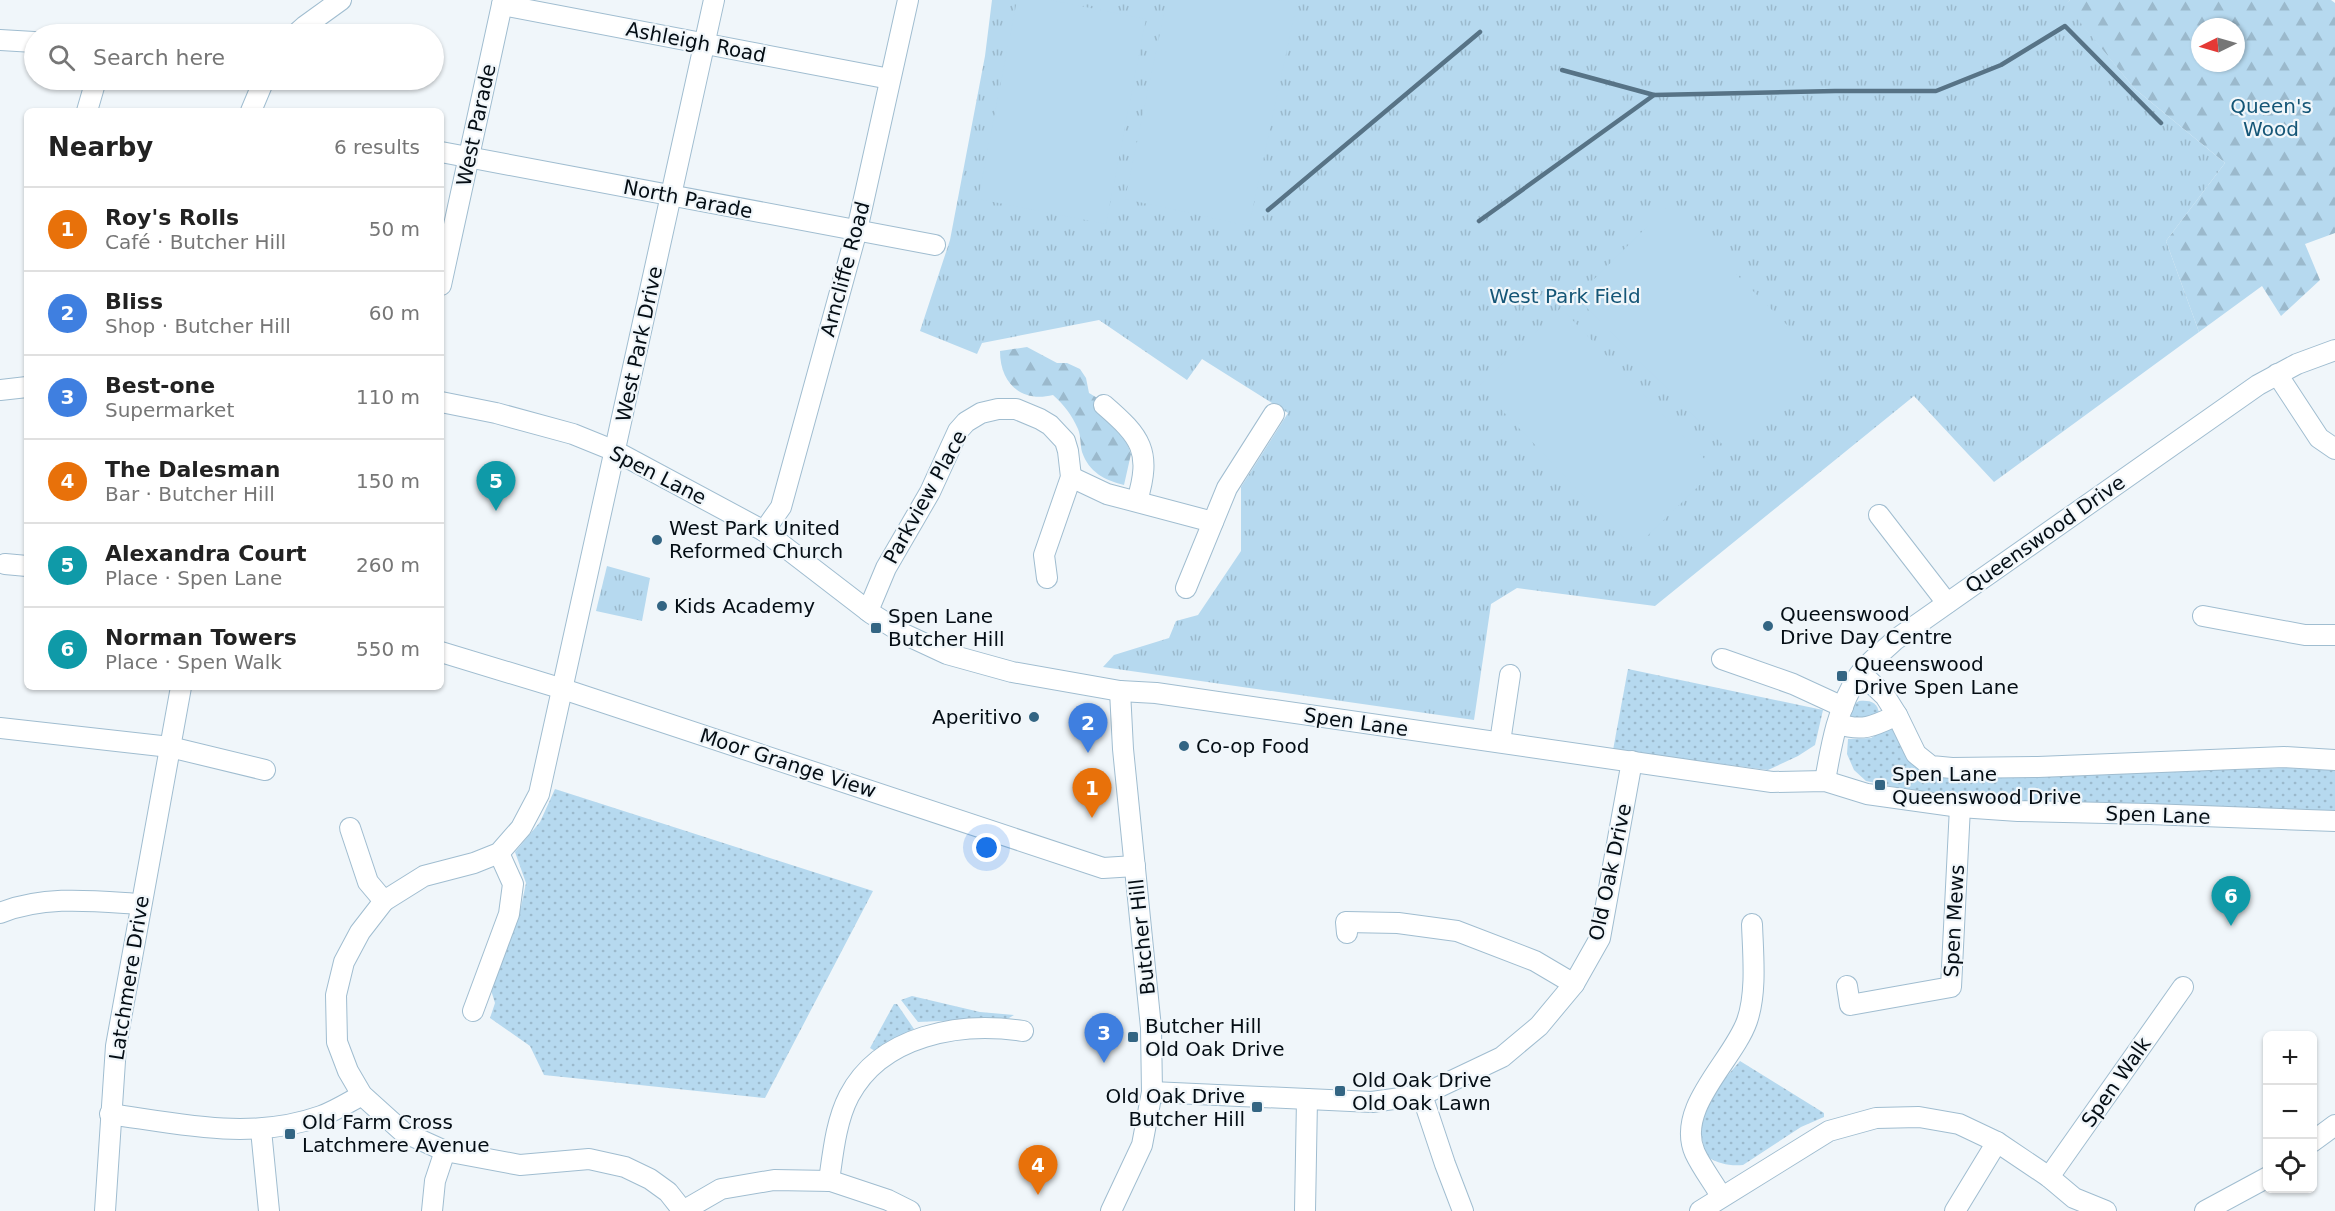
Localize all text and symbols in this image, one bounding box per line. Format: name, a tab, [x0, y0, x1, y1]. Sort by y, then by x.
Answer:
street label: Ashleigh Road	[624, 17, 768, 67]
north arrow	[2191, 18, 2245, 72]
search box	[24, 24, 444, 90]
icon: search	[45, 41, 78, 74]
text: Search here	[93, 45, 225, 70]
street label: West Parade	[451, 62, 501, 188]
park label: Queen's Wood	[2230, 94, 2312, 141]
text: Nearby	[48, 132, 153, 162]
text: 6 results	[334, 135, 420, 159]
street label: North Parade	[621, 175, 755, 223]
street label: Arncliffe Road	[815, 199, 875, 339]
text: Roy's Rolls	[105, 205, 239, 230]
text: 1	[61, 217, 74, 241]
text: 50 m	[369, 217, 420, 241]
text: Café · Butcher Hill	[105, 230, 286, 254]
street label: West Park Drive	[611, 264, 667, 424]
park label: West Park Field	[1489, 284, 1641, 308]
text: Bliss	[105, 289, 163, 314]
text: 2	[61, 301, 74, 325]
text: 60 m	[369, 301, 420, 325]
text: Shop · Butcher Hill	[105, 314, 291, 338]
text: Best-one	[105, 373, 215, 398]
text: 3	[61, 385, 74, 409]
text: 110 m	[356, 385, 420, 409]
text: Supermarket	[105, 398, 234, 422]
street label: Parkview Place	[878, 426, 972, 568]
street label: Spen Lane	[606, 440, 710, 510]
text: The Dalesman	[105, 457, 280, 482]
pin: 5	[476, 462, 516, 511]
text: 4	[61, 469, 74, 493]
text: 150 m	[356, 469, 420, 493]
street label: Queenswood Drive	[1961, 470, 2129, 598]
text: Bar · Butcher Hill	[105, 482, 275, 506]
place label: West Park United Reformed Church	[669, 516, 843, 563]
marker: West Park United Reformed Church	[650, 533, 664, 547]
text: Alexandra Court	[105, 541, 307, 566]
text: 5	[61, 553, 74, 577]
text: 260 m	[356, 553, 420, 577]
text: Place · Spen Lane	[105, 566, 282, 590]
place label: Kids Academy	[674, 594, 815, 618]
marker: Kids Academy	[655, 599, 669, 613]
place label: Queenswood Drive Day Centre	[1780, 602, 1952, 649]
place label: Spen Lane Butcher Hill	[888, 604, 1005, 651]
marker: Queenswood Drive Day Centre	[1761, 619, 1775, 633]
marker: Spen Lane Butcher Hill	[869, 621, 883, 635]
text: Norman Towers	[105, 625, 297, 650]
text: 6	[61, 637, 74, 661]
text: 550 m	[356, 637, 420, 661]
text: Place · Spen Walk	[105, 650, 282, 674]
place label: Queenswood Drive Spen Lane	[1854, 652, 2019, 699]
marker: Queenswood Drive Spen Lane	[1835, 669, 1849, 683]
street label: Spen Lane	[1302, 703, 1410, 741]
pin: 2	[1068, 704, 1108, 753]
place label: Aperitivo	[932, 705, 1022, 729]
marker: Aperitivo	[1027, 710, 1041, 724]
street label: Moor Grange View	[697, 723, 879, 803]
place label: Co-op Food	[1196, 734, 1309, 758]
marker: Co-op Food	[1177, 739, 1191, 753]
place label: Spen Lane Queenswood Drive	[1892, 762, 2081, 809]
pin: 1	[1072, 768, 1112, 818]
marker: Spen Lane Queenswood Drive	[1873, 778, 1887, 792]
street label: Old Oak Drive	[1584, 801, 1636, 943]
street label: Spen Lane	[2105, 801, 2211, 829]
your location	[972, 833, 1001, 862]
street label: Spen Mews	[1939, 864, 1969, 978]
pin: 6	[2212, 876, 2250, 926]
street label: Butcher Hill	[1124, 878, 1160, 996]
street label: Latchmere Drive	[104, 894, 154, 1062]
pin: 3	[1084, 1014, 1124, 1063]
place label: Butcher Hill Old Oak Drive	[1145, 1014, 1285, 1061]
marker: Butcher Hill Old Oak Drive	[1126, 1030, 1140, 1044]
map controls	[2263, 1031, 2317, 1193]
button: +	[2263, 1031, 2317, 1085]
street label: Spen Walk	[2076, 1032, 2156, 1132]
place label: Old Oak Drive Old Oak Lawn	[1352, 1068, 1492, 1115]
place label: Old Oak Drive Butcher Hill	[1105, 1084, 1245, 1131]
marker: Old Oak Drive Old Oak Lawn	[1333, 1084, 1347, 1098]
button: −	[2263, 1085, 2317, 1139]
marker: Old Oak Drive Butcher Hill	[1250, 1100, 1264, 1114]
place label: Old Farm Cross Latchmere Avenue	[302, 1110, 489, 1157]
marker: Old Farm Cross Latchmere Avenue	[283, 1127, 297, 1141]
button: locate	[2263, 1139, 2317, 1193]
pin: 4	[1018, 1146, 1058, 1195]

